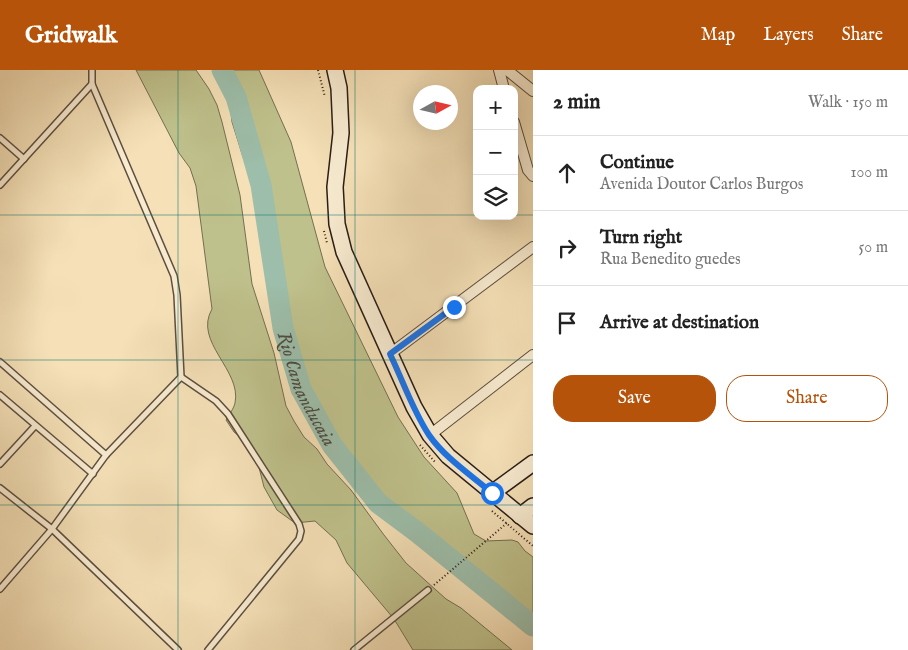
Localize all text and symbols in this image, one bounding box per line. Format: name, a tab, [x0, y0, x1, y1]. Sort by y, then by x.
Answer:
text: Gridwalk	[25, 20, 117, 51]
text: Map	[701, 24, 735, 47]
text: Layers	[763, 24, 814, 47]
text: Share	[842, 24, 883, 47]
north arrow	[413, 85, 458, 130]
map controls	[473, 85, 518, 220]
button: +	[473, 85, 518, 130]
text: 2 min	[553, 89, 600, 116]
text: Walk · 150 m	[808, 93, 888, 113]
button: −	[473, 130, 518, 175]
text: Continue	[600, 151, 674, 175]
icon: ahead	[553, 159, 581, 187]
text: 100 m	[851, 163, 888, 183]
button: layers	[473, 175, 518, 220]
text: Avenida Doutor Carlos Burgos	[600, 175, 804, 195]
text: Turn right	[600, 226, 682, 250]
icon: right	[553, 234, 581, 262]
text: 50 m	[859, 238, 888, 258]
text: Rua Benedito guedes	[600, 250, 741, 270]
route end	[443, 296, 466, 319]
icon: arrive	[553, 309, 581, 337]
text: Arrive at destination	[600, 311, 759, 335]
water label: Rio Camanducaia	[271, 329, 340, 451]
button: Save	[553, 375, 716, 422]
button: Share	[726, 375, 888, 422]
route start	[481, 482, 504, 505]

